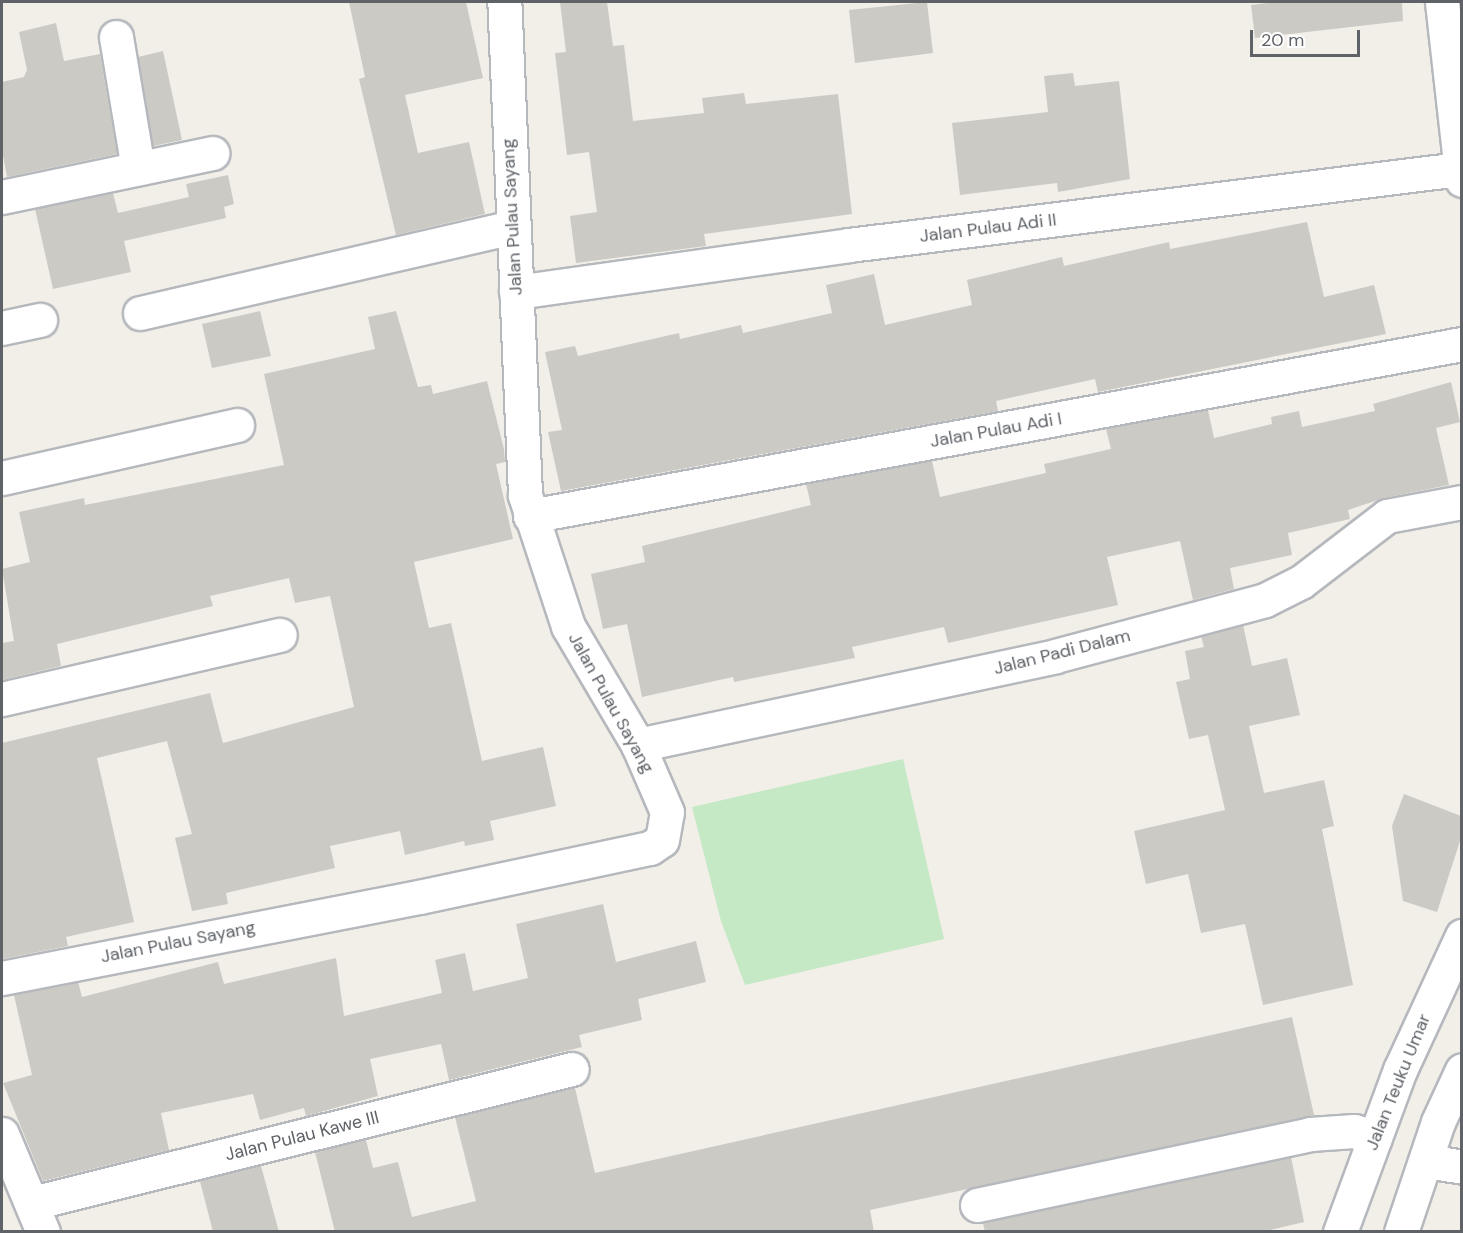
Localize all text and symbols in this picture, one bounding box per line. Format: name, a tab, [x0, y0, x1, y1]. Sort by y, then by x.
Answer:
scale bar	[1253, 18, 1362, 56]
text: 20 m	[1261, 28, 1304, 52]
street label: Jalan Pulau Sayang	[497, 138, 527, 296]
street label: Jalan Pulau Adi II	[918, 209, 1058, 247]
street label: Jalan Pulau Adi I	[928, 408, 1064, 452]
street label: Jalan Padi Dalam	[991, 625, 1133, 679]
street label: Jalan Pulau Sayang	[564, 629, 658, 777]
street label: Jalan Pulau Sayang	[99, 916, 257, 968]
street label: Jalan Teuku Umar	[1361, 1011, 1435, 1153]
street label: Jalan Pulau Kawe III	[223, 1106, 381, 1166]

